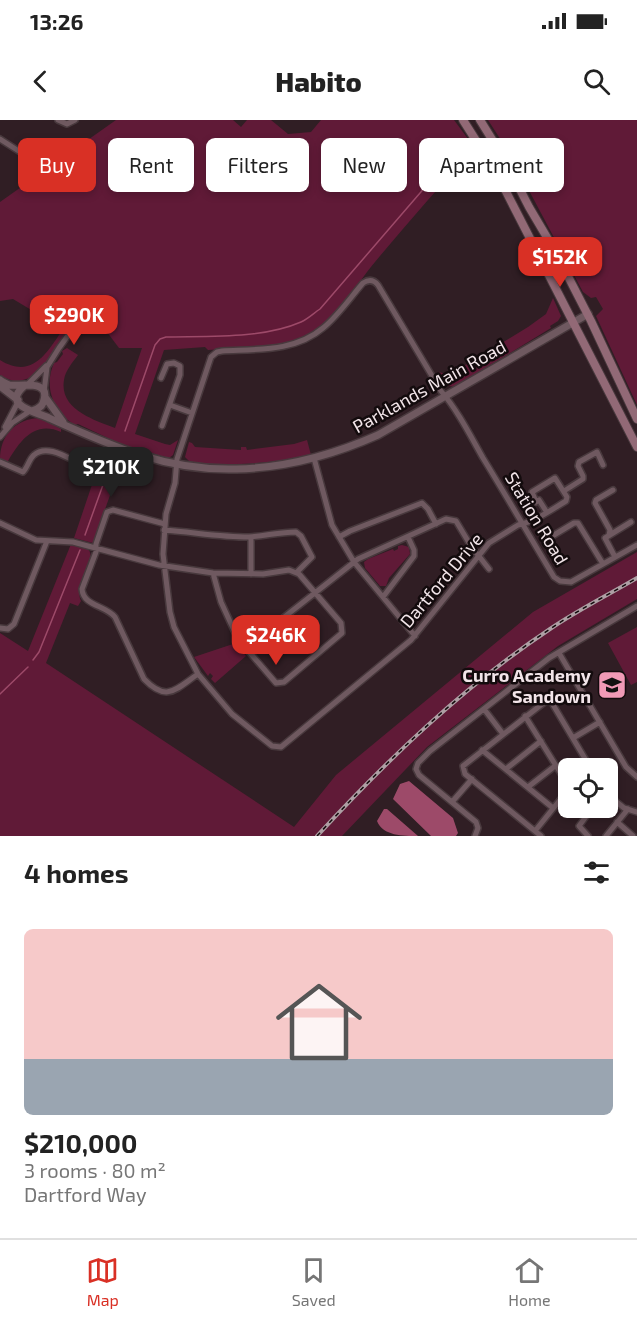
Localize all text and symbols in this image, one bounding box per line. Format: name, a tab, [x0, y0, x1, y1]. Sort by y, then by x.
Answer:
text: 13:26	[30, 8, 83, 34]
icon: back	[24, 65, 57, 98]
text: Habito	[275, 65, 362, 97]
icon: search	[580, 65, 613, 98]
chip: Buy	[18, 138, 96, 192]
chip: Rent	[108, 138, 194, 192]
chip: Filters	[206, 138, 309, 192]
chip: New	[321, 138, 407, 192]
chip: Apartment	[419, 138, 564, 192]
pin: $152K	[518, 237, 602, 288]
text: $152K	[532, 244, 588, 268]
pin: $290K	[32, 295, 116, 346]
text: $290K	[44, 302, 104, 326]
street label: Parklands Main Road	[348, 335, 510, 437]
pin: $210K	[69, 447, 153, 498]
text: $210K	[82, 454, 140, 478]
street label: Station Road	[501, 468, 573, 568]
street label: Dartford Drive	[395, 528, 487, 632]
pin: $246K	[234, 615, 318, 666]
text: $246K	[246, 622, 306, 646]
place label: Curro Academy Sandown	[462, 664, 592, 707]
school or university icon: Curro Academy Sandown	[596, 669, 628, 701]
map controls	[558, 758, 618, 818]
button: locate	[558, 758, 618, 818]
icon: filters	[580, 856, 613, 889]
text: 4 homes	[24, 857, 129, 888]
icon: home	[265, 968, 373, 1076]
text: $210,000	[24, 1127, 137, 1158]
text: 3 rooms · 80 m²	[24, 1158, 166, 1182]
text: Dartford Way	[24, 1182, 146, 1206]
tab: Map	[86, 1254, 119, 1309]
tab: Saved	[292, 1254, 336, 1309]
tab: Home	[508, 1254, 551, 1309]

